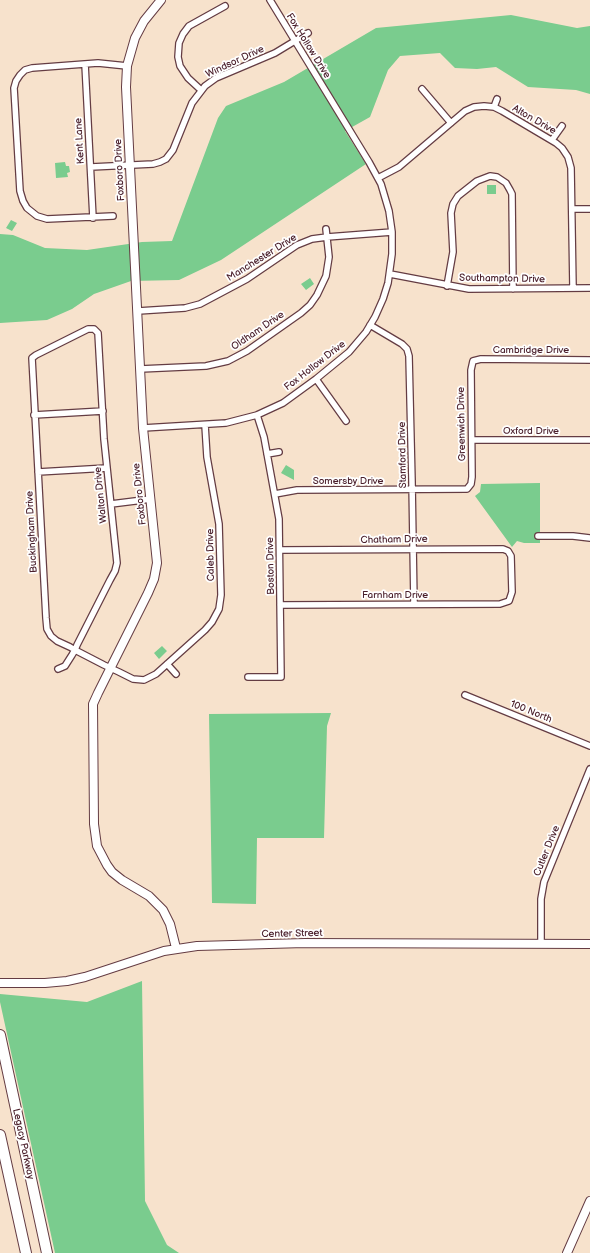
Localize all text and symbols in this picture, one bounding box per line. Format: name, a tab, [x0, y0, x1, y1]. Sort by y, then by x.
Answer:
street label: Fox Hollow Drive	[283, 11, 333, 81]
street label: Windsor Drive	[204, 43, 266, 81]
street label: Alton Drive	[510, 103, 558, 137]
street label: Kent Lane	[73, 118, 87, 164]
street label: Foxboro Drive	[112, 139, 128, 201]
street label: Manchester Drive	[225, 232, 299, 284]
street label: Southampton Drive	[459, 272, 545, 286]
street label: Oldham Drive	[229, 309, 287, 353]
street label: Fox Hollow Drive	[282, 338, 348, 394]
street label: Cambridge Drive	[493, 344, 569, 356]
street label: Greenwich Drive	[455, 387, 469, 461]
street label: Stamford Drive	[396, 422, 410, 488]
street label: Oxford Drive	[503, 425, 559, 437]
street label: Foxboro Drive	[131, 462, 149, 526]
street label: Walton Drive	[92, 466, 110, 524]
street label: Somersby Drive	[313, 475, 383, 487]
street label: Buckingham Drive	[24, 491, 40, 573]
street label: Caleb Drive	[205, 529, 217, 581]
street label: Chatham Drive	[360, 533, 428, 547]
street label: Boston Drive	[264, 537, 278, 595]
street label: Farnham Drive	[362, 589, 428, 601]
street label: 100 North	[508, 698, 554, 726]
street label: Cutler Drive	[531, 824, 563, 878]
street label: Center Street	[261, 927, 323, 941]
street label: Legacy Parkway	[10, 1107, 36, 1181]

